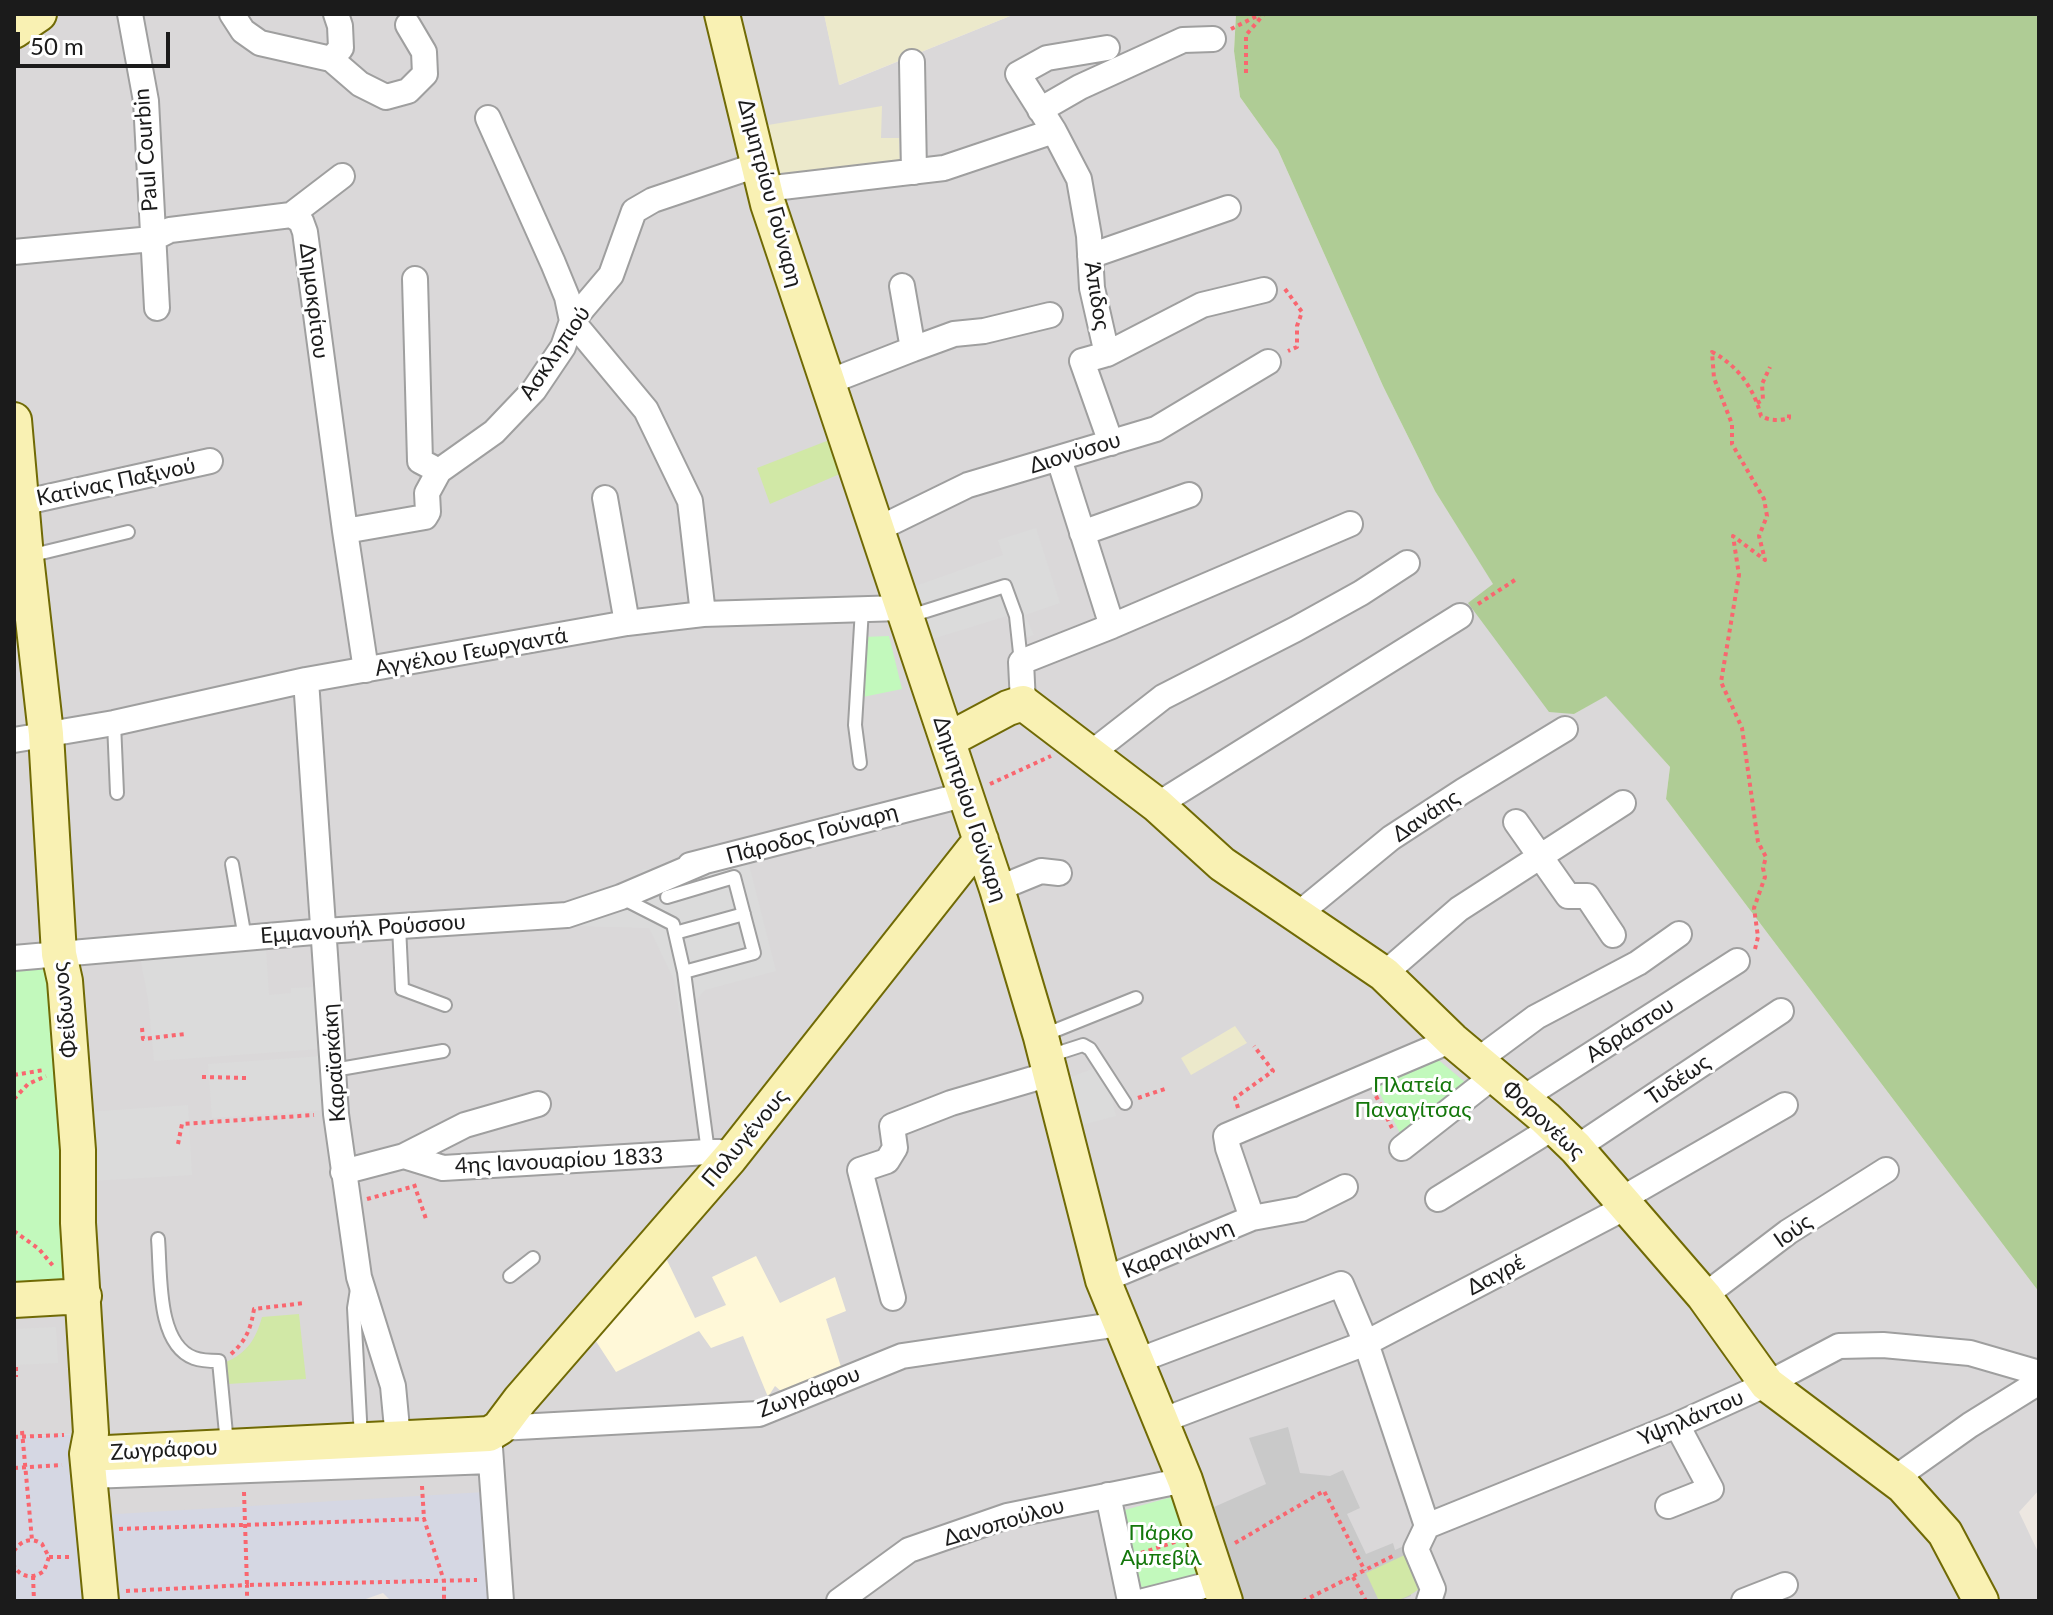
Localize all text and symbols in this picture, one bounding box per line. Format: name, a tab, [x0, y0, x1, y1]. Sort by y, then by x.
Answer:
scale bar	[20, 16, 174, 66]
text: 50 m	[30, 31, 84, 60]
street label: Paul Courbin	[129, 87, 163, 213]
street label: Δημητρίου Γούναρη	[732, 96, 808, 290]
street label: Δημοκρίτου	[294, 242, 334, 360]
street label: Άπιδος	[1079, 260, 1115, 332]
street label: Ασκληπιού	[514, 301, 596, 405]
street label: Διονύσου	[1026, 427, 1124, 479]
street label: Κατίνας Παξινού	[34, 452, 198, 512]
street label: Αγγέλου Γεωργαντά	[373, 622, 569, 682]
street label: Δημητρίου Γούναρη	[928, 713, 1012, 905]
street label: Δανάης	[1388, 784, 1464, 848]
street label: Πάροδος Γούναρη	[723, 798, 901, 870]
street label: Εμμανουήλ Ρούσσου	[259, 909, 467, 949]
street label: Φείδωνος	[47, 961, 83, 1059]
street label: Αδράστου	[1581, 992, 1679, 1068]
street label: Καραϊσκάκη	[317, 1003, 351, 1123]
street label: Τυδέως	[1641, 1049, 1715, 1111]
park label: Πλατεία Παναγίτσας	[1355, 1072, 1471, 1124]
street label: Φορονέως	[1496, 1075, 1590, 1165]
street label: Πολυγένους	[696, 1084, 794, 1192]
street label: 4ης Ιανουαρίου 1833	[454, 1142, 664, 1180]
street label: Ιούς	[1769, 1209, 1817, 1253]
street label: Καραγιάννη	[1118, 1214, 1238, 1284]
street label: Δαγρέ	[1463, 1249, 1529, 1301]
street label: Ζωγράφου	[754, 1360, 864, 1424]
street label: Υψηλάντου	[1634, 1384, 1748, 1452]
street label: Ζωγράφου	[110, 1434, 218, 1466]
street label: Δανοπούλου	[941, 1492, 1067, 1552]
park label: Πάρκο Αμπεβίλ	[1120, 1520, 1202, 1572]

